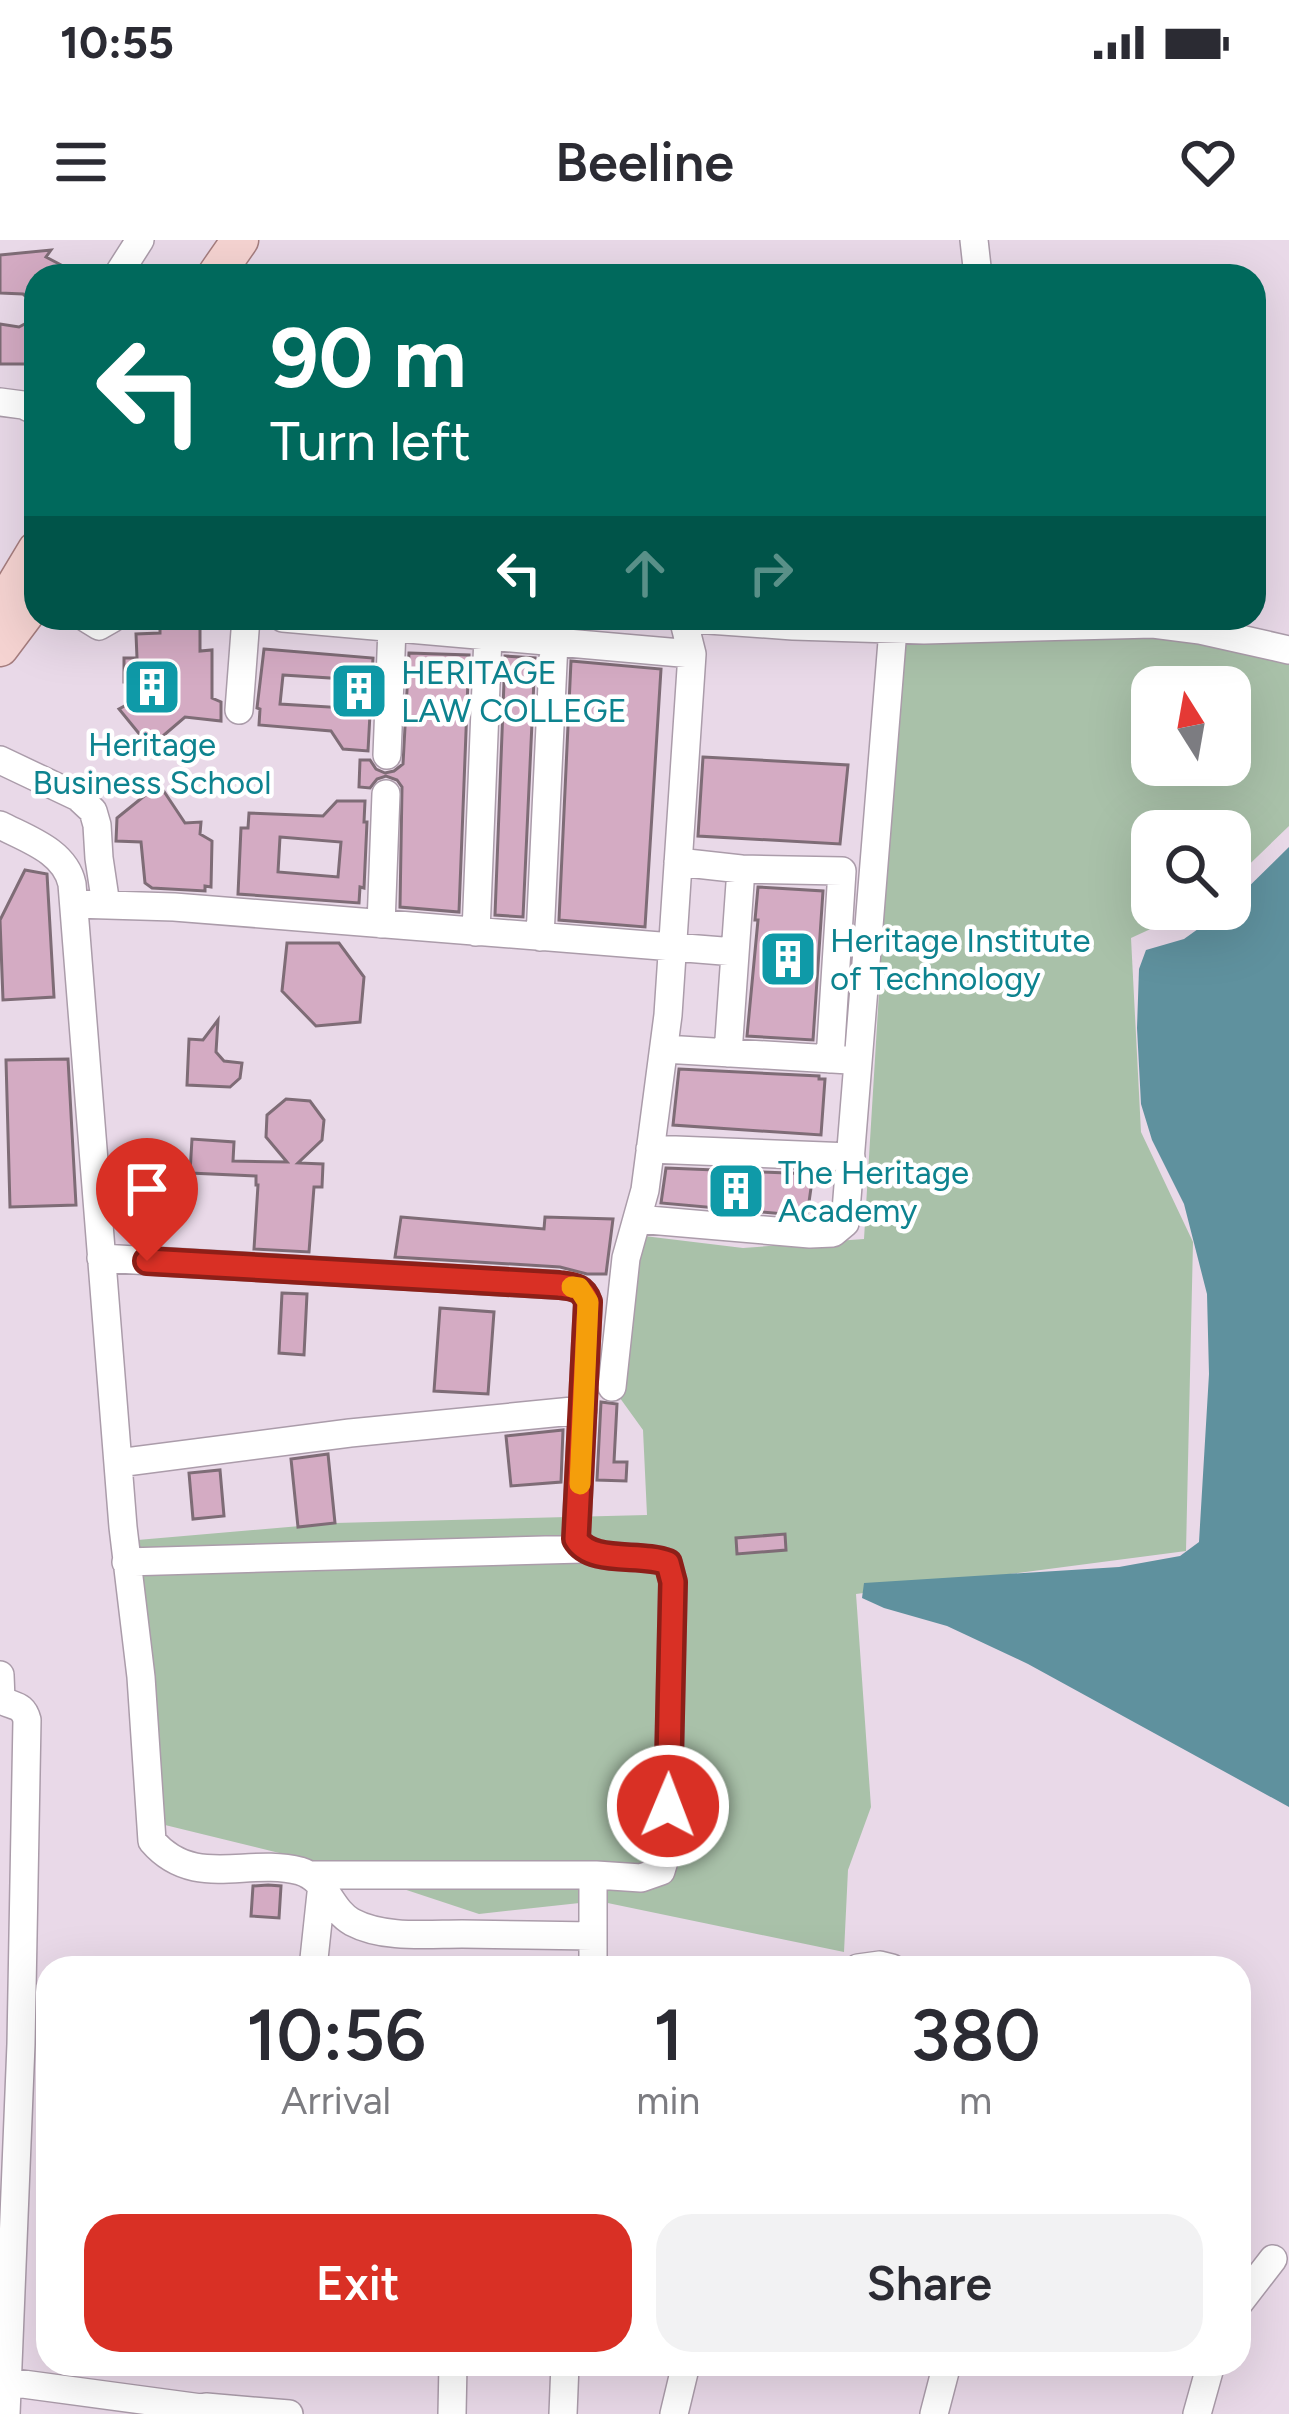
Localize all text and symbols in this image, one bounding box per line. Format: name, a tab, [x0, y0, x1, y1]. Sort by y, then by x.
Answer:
text: 10:55	[60, 15, 174, 69]
icon: menu	[48, 129, 114, 195]
icon: heart	[1175, 129, 1241, 195]
text: Beeline	[555, 130, 734, 195]
text: 90 m	[270, 307, 466, 408]
icon: left	[72, 312, 228, 468]
text: Turn left	[270, 409, 471, 474]
icon: left	[486, 540, 552, 606]
icon: ahead	[612, 540, 678, 606]
icon: right	[738, 540, 804, 606]
place label: HERITAGE LAW COLLEGE	[401, 653, 627, 730]
building icon: Heritage Business School	[121, 656, 183, 718]
building icon: HERITAGE LAW COLLEGE	[328, 660, 390, 722]
north arrow	[1131, 666, 1251, 786]
map controls	[1131, 666, 1251, 930]
place label: Heritage Business School	[32, 725, 272, 802]
button: search	[1131, 810, 1251, 930]
place label: Heritage Institute of Technology	[830, 921, 1091, 998]
building icon: Heritage Institute of Technology	[757, 928, 819, 990]
pin	[96, 1138, 198, 1261]
place label: The Heritage Academy	[778, 1153, 969, 1230]
icon: arrive	[114, 1156, 180, 1222]
building icon: The Heritage Academy	[705, 1160, 767, 1222]
position arrow	[605, 1743, 731, 1869]
text: 10:56	[246, 1992, 426, 2078]
text: 1	[653, 1992, 683, 2078]
text: 380	[911, 1992, 1041, 2078]
text: Arrival	[281, 2077, 391, 2124]
text: min	[636, 2077, 700, 2124]
text: m	[959, 2077, 992, 2124]
button: Exit	[84, 2214, 632, 2352]
button: Share	[656, 2214, 1203, 2352]

